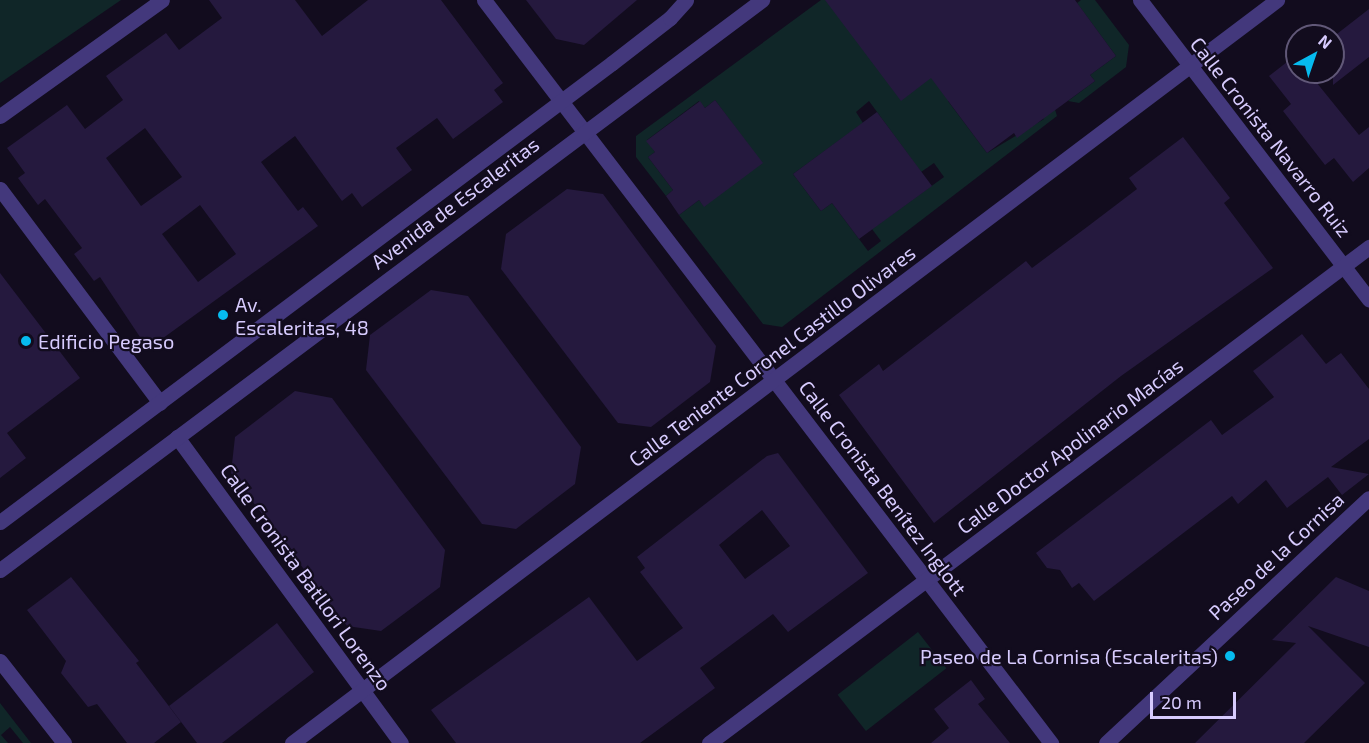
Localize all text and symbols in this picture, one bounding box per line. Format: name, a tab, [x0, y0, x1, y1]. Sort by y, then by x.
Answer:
north arrow	[1285, 24, 1345, 84]
street label: Calle Cronista Navarro Ruiz	[1186, 32, 1356, 242]
street label: Avenida de Escaleritas	[366, 132, 544, 274]
street label: Calle Teniente Coronel Castillo Olivares	[624, 240, 920, 472]
place label: Av. Escaleritas, 48	[235, 292, 369, 339]
marker: Av. Escaleritas, 48	[216, 308, 230, 322]
place label: Edificio Pegaso	[38, 329, 174, 353]
marker: Edificio Pegaso	[19, 334, 33, 348]
street label: Calle Doctor Apolinario Macías	[952, 353, 1188, 539]
street label: Calle Cronista Benítez Inglott	[794, 376, 972, 600]
street label: Calle Cronista Batllori Lorenzo	[216, 459, 396, 695]
street label: Paseo de la Cornisa	[1203, 487, 1349, 625]
place label: Paseo de La Cornisa (Escaleritas)	[920, 644, 1218, 668]
marker: Paseo de La Cornisa (Escaleritas)	[1223, 649, 1237, 663]
scale bar	[1153, 680, 1238, 718]
text: 20 m	[1161, 691, 1202, 713]

